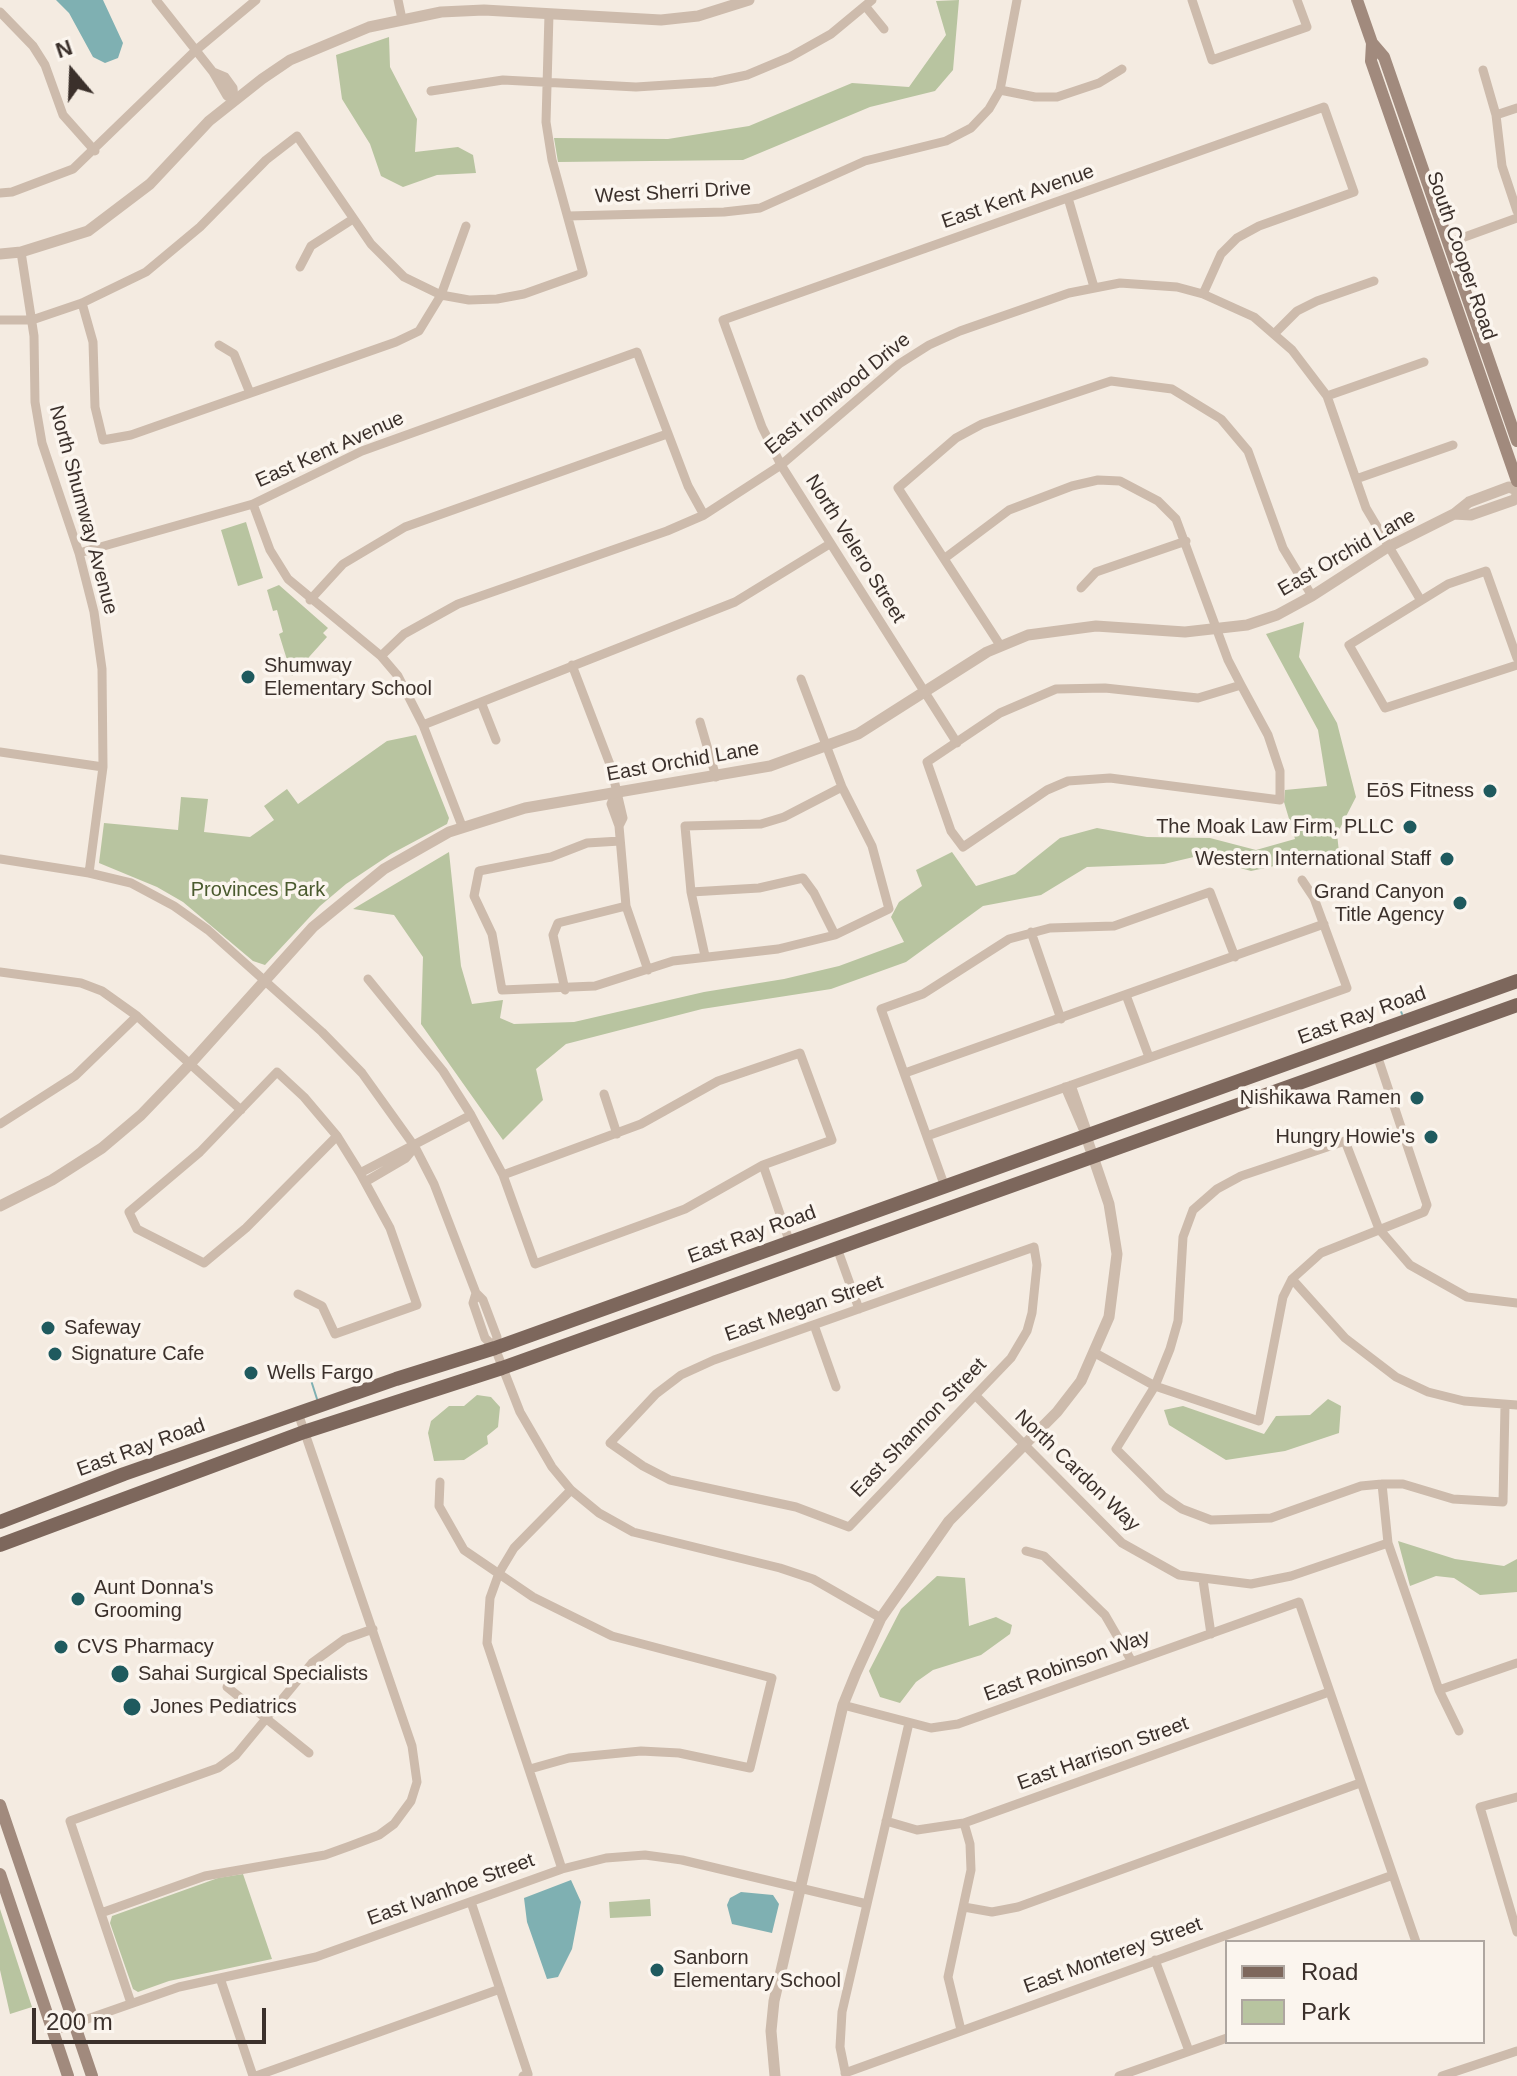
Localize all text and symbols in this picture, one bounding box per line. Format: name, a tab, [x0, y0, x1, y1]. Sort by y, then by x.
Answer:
north arrow	[32, 32, 112, 112]
text: N	[52, 34, 76, 63]
street label: East Kent Avenue	[939, 160, 1097, 234]
street label: South Cooper Road	[1421, 169, 1501, 343]
street label: West Sherri Drive	[594, 177, 752, 209]
street label: East Ironwood Drive	[760, 328, 916, 460]
street label: North Shumway Avenue	[44, 403, 122, 617]
street label: East Kent Avenue	[252, 407, 408, 493]
street label: North Velero Street	[800, 471, 910, 627]
street label: East Orchid Lane	[1274, 504, 1420, 602]
place label: Shumway Elementary School	[264, 654, 432, 701]
marker: Shumway Elementary School	[239, 668, 257, 686]
street label: East Orchid Lane	[605, 737, 761, 787]
place label: EōS Fitness	[1366, 779, 1474, 803]
marker: EōS Fitness	[1481, 782, 1499, 800]
place label: The Moak Law Firm, PLLC	[1156, 815, 1394, 839]
marker: The Moak Law Firm, PLLC	[1401, 818, 1419, 836]
place label: Western International Staff	[1195, 847, 1431, 871]
marker: Western International Staff	[1438, 850, 1456, 868]
park label: Provinces Park	[191, 878, 325, 902]
place label: Grand Canyon Title Agency	[1314, 880, 1444, 927]
marker: Grand Canyon Title Agency	[1451, 894, 1469, 912]
street label: East Ray Road	[1295, 982, 1429, 1050]
place label: Nishikawa Ramen	[1240, 1086, 1401, 1110]
marker: Nishikawa Ramen	[1408, 1089, 1426, 1107]
place label: Hungry Howie's	[1276, 1125, 1415, 1149]
marker: Hungry Howie's	[1422, 1128, 1440, 1146]
street label: East Ray Road	[685, 1201, 819, 1269]
street label: East Megan Street	[722, 1271, 886, 1347]
place label: Safeway	[64, 1316, 141, 1340]
marker: Safeway	[39, 1319, 57, 1337]
place label: Signature Cafe	[71, 1342, 204, 1366]
marker: Signature Cafe	[46, 1345, 64, 1363]
street label: East Shannon Street	[846, 1353, 992, 1503]
place label: Wells Fargo	[267, 1361, 373, 1385]
marker: Wells Fargo	[242, 1364, 260, 1382]
street label: North Cardon Way	[1009, 1405, 1145, 1537]
street label: East Ray Road	[74, 1414, 208, 1482]
place label: Aunt Donna's Grooming	[94, 1576, 213, 1623]
marker: Aunt Donna's Grooming	[69, 1590, 87, 1608]
street label: East Robinson Way	[981, 1625, 1153, 1707]
place label: CVS Pharmacy	[77, 1635, 214, 1659]
marker: CVS Pharmacy	[52, 1638, 70, 1656]
place label: Sahai Surgical Specialists	[138, 1662, 368, 1686]
marker: Sahai Surgical Specialists	[109, 1663, 131, 1685]
place label: Jones Pediatrics	[150, 1695, 297, 1719]
marker: Jones Pediatrics	[121, 1696, 143, 1718]
street label: East Harrison Street	[1014, 1712, 1192, 1796]
street label: East Ivanhoe Street	[364, 1849, 538, 1931]
street label: East Monterey Street	[1021, 1913, 1205, 1999]
legend	[1225, 1940, 1485, 2044]
place label: Sanborn Elementary School	[673, 1946, 841, 1993]
text: Road	[1301, 1958, 1358, 1985]
marker: Sanborn Elementary School	[648, 1961, 666, 1979]
scale bar	[36, 1992, 270, 2042]
text: Park	[1301, 1998, 1350, 2025]
text: 200 m	[46, 2008, 113, 2035]

